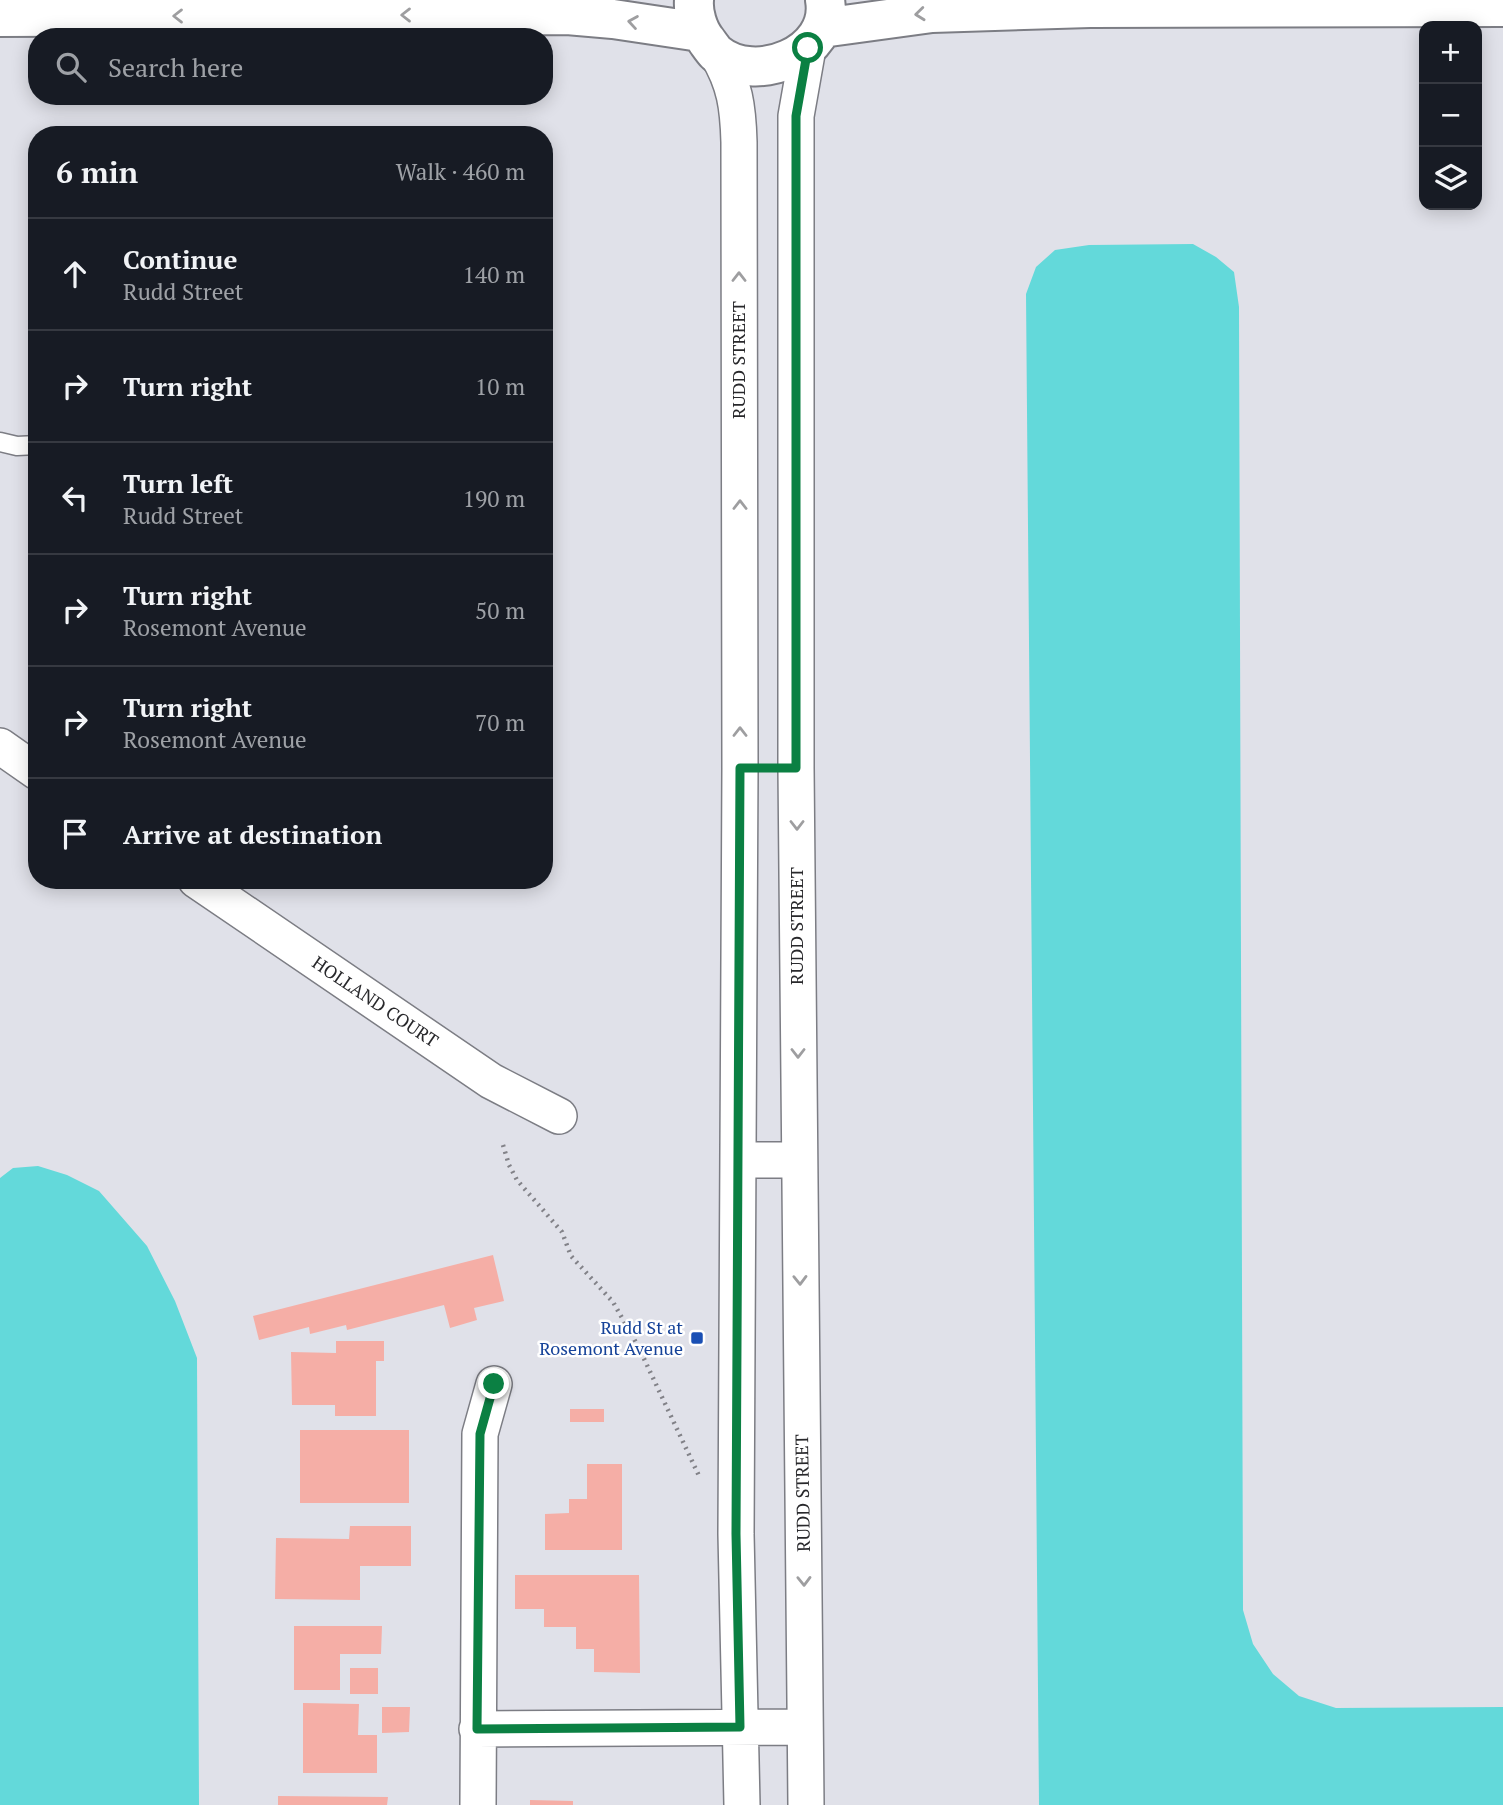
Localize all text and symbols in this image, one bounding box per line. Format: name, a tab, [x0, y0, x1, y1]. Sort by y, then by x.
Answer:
one-way arrow	[915, 6, 926, 21]
one-way arrow	[400, 7, 410, 23]
one-way arrow	[172, 8, 183, 24]
one-way arrow	[627, 15, 639, 30]
map controls	[1419, 21, 1482, 210]
button: +	[1419, 21, 1482, 84]
search box	[28, 28, 553, 105]
route start	[792, 32, 823, 63]
icon: search	[52, 48, 90, 86]
text: Search here	[108, 50, 243, 84]
button: −	[1419, 84, 1482, 147]
button: layers	[1419, 147, 1482, 210]
text: 6 min	[56, 152, 138, 192]
text: Walk · 460 m	[396, 156, 525, 187]
text: Continue	[123, 242, 237, 276]
icon: ahead	[56, 255, 94, 293]
text: 140 m	[463, 259, 525, 290]
one-way arrow	[731, 272, 747, 282]
text: Rudd Street	[123, 276, 243, 307]
street label: RUDD STREET	[726, 301, 750, 419]
icon: right	[56, 367, 94, 405]
text: Turn right	[123, 369, 252, 403]
text: 10 m	[475, 371, 525, 402]
text: Turn left	[123, 466, 233, 500]
icon: left	[56, 479, 94, 517]
text: 190 m	[463, 483, 525, 514]
one-way arrow	[732, 499, 748, 510]
text: Rudd Street	[123, 500, 243, 531]
text: Turn right	[123, 578, 252, 612]
icon: right	[56, 591, 94, 629]
text: 50 m	[475, 595, 525, 626]
text: Rosemont Avenue	[123, 612, 307, 643]
text: Turn right	[123, 690, 252, 724]
icon: right	[56, 703, 94, 741]
text: 70 m	[475, 707, 525, 738]
text: Rosemont Avenue	[123, 724, 307, 755]
one-way arrow	[732, 727, 748, 737]
icon: arrive	[56, 815, 94, 853]
text: Arrive at destination	[123, 817, 382, 851]
one-way arrow	[789, 820, 804, 831]
street label: RUDD STREET	[784, 867, 808, 985]
street label: HOLLAND COURT	[308, 950, 443, 1052]
one-way arrow	[790, 1048, 806, 1058]
one-way arrow	[792, 1275, 808, 1286]
place label: Rudd St at Rosemont Avenue	[539, 1315, 683, 1360]
marker: Rudd St at Rosemont Avenue	[689, 1330, 705, 1346]
route end	[478, 1368, 509, 1399]
street label: RUDD STREET	[789, 1434, 815, 1552]
one-way arrow	[796, 1576, 811, 1587]

